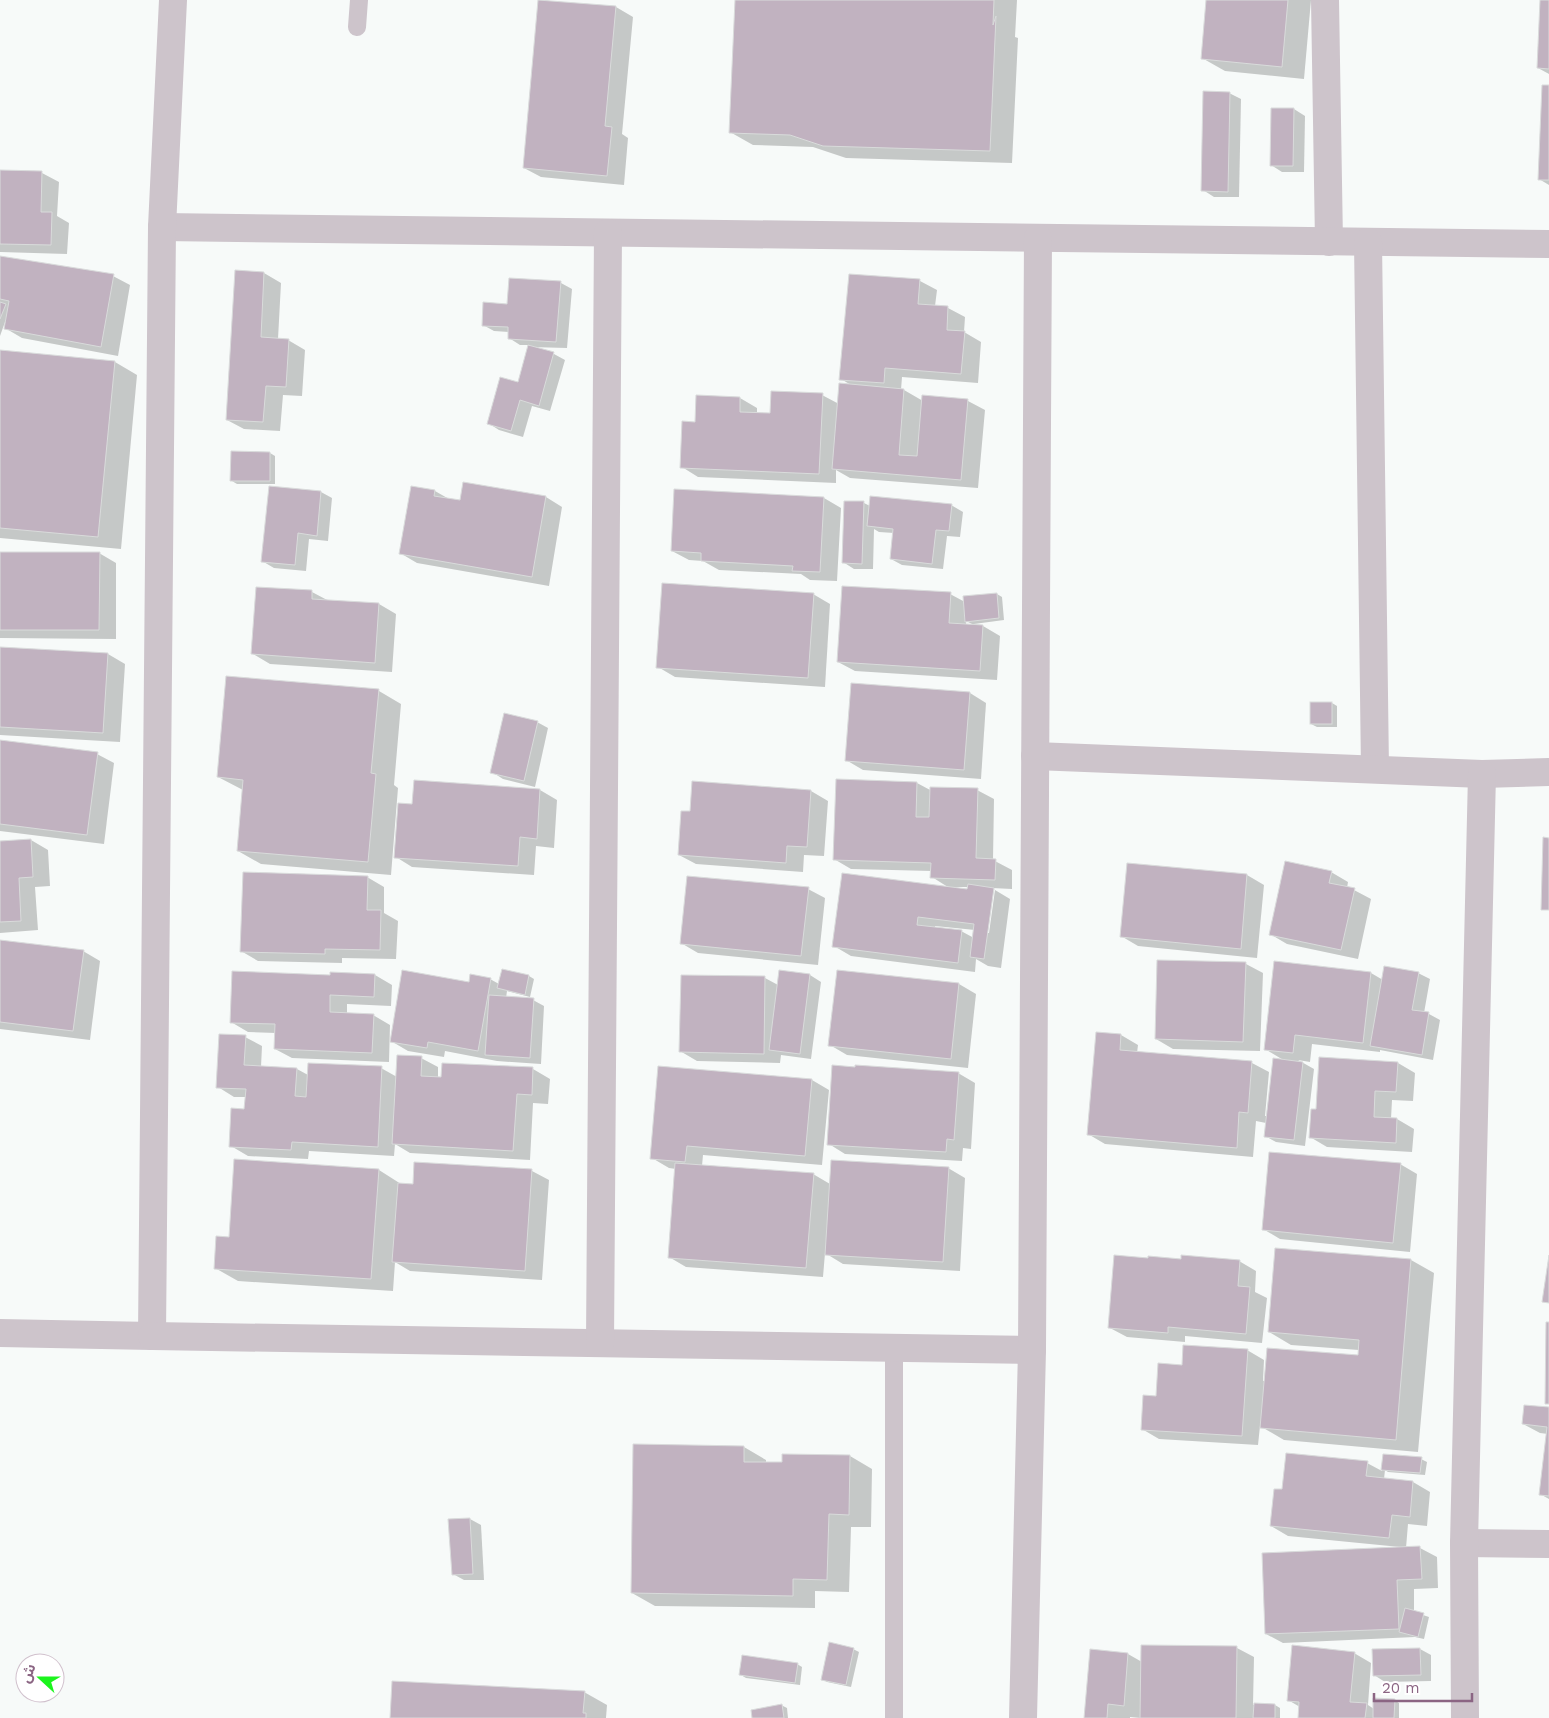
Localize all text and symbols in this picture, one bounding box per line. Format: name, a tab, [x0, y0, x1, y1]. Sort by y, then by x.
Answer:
north arrow	[15, 1653, 65, 1703]
text: ش	[17, 1662, 39, 1685]
scale bar	[1374, 1670, 1472, 1702]
text: 20 m	[1382, 1679, 1420, 1697]

